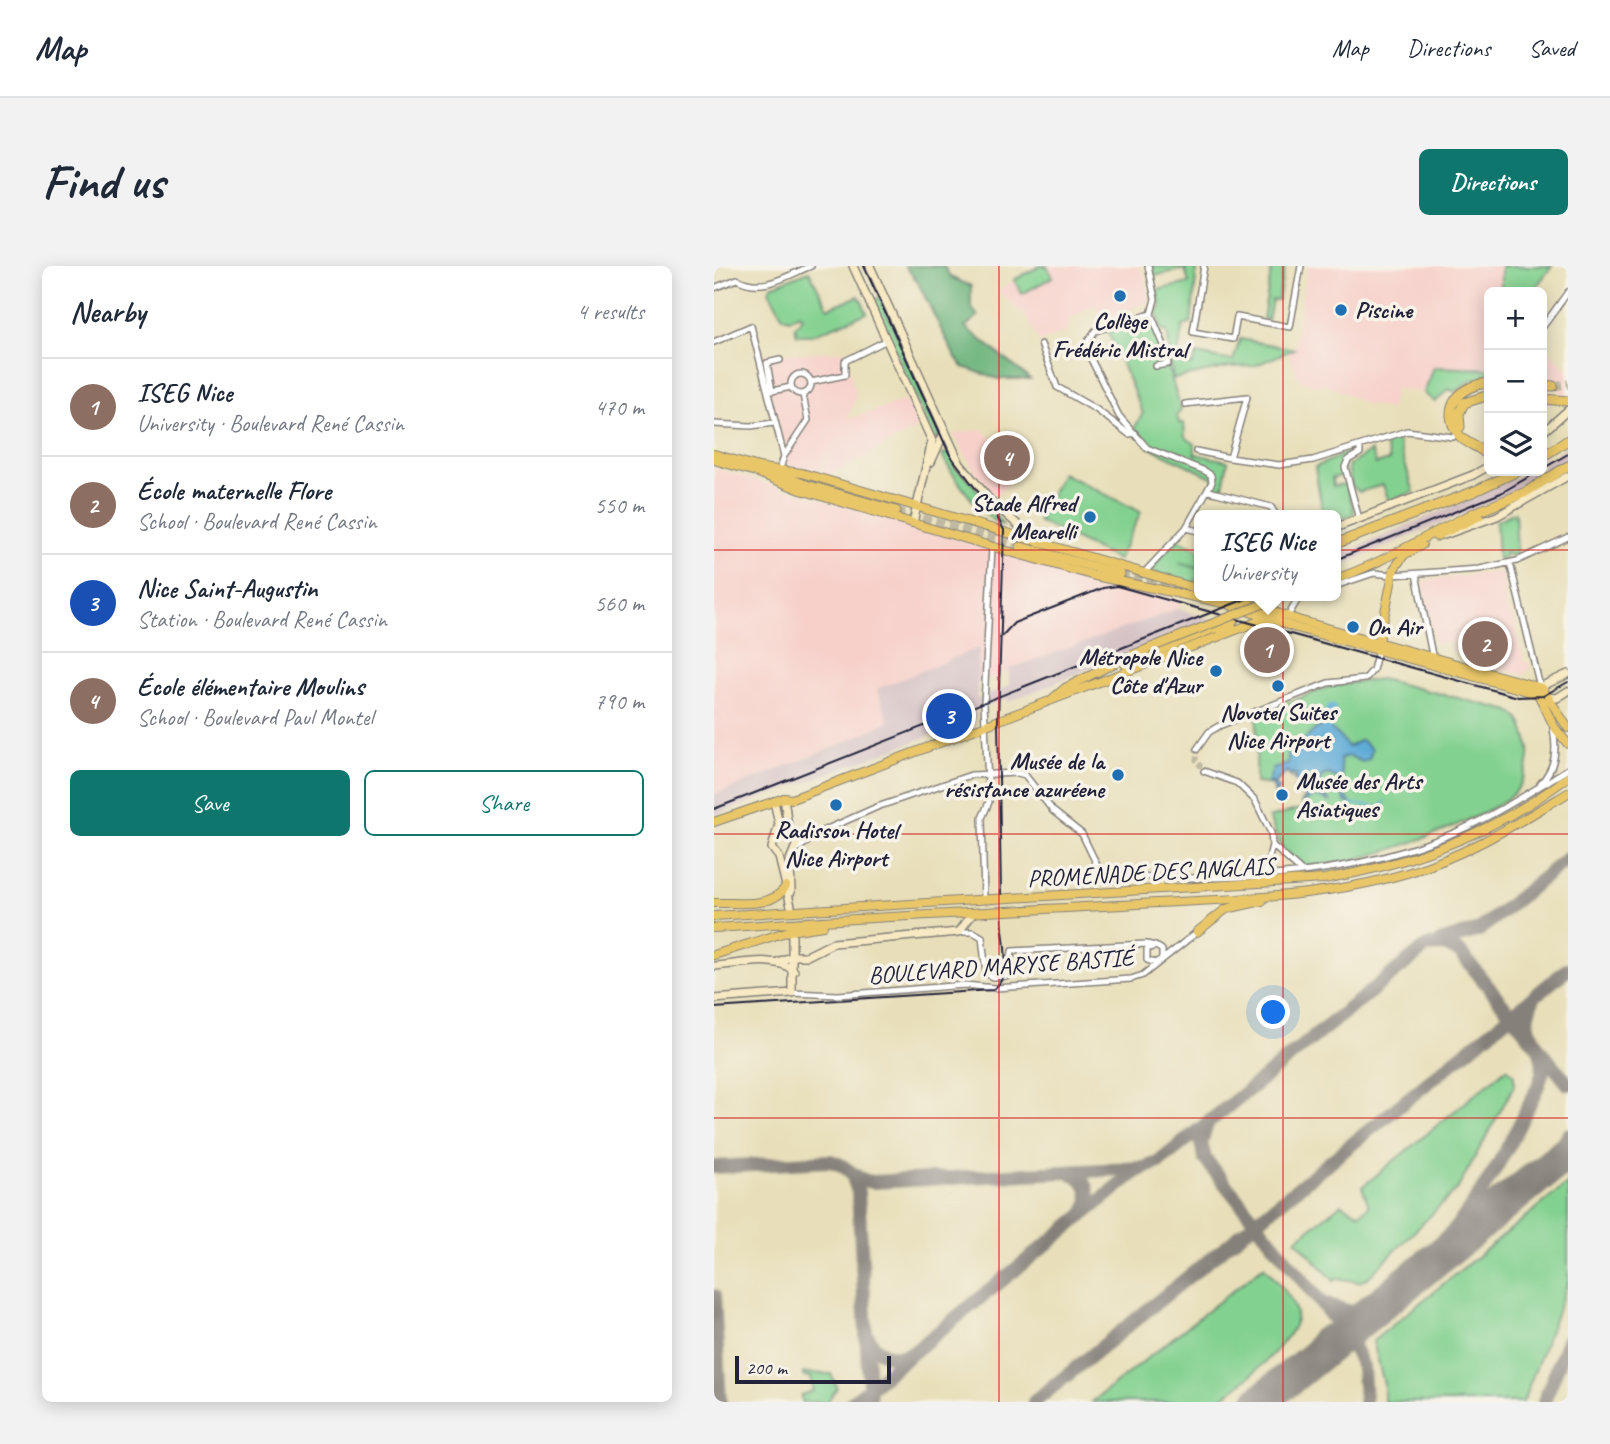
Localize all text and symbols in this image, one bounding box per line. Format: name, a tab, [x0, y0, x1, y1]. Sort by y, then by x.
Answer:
text: Map	[35, 27, 86, 69]
text: Map	[1332, 33, 1369, 63]
text: Directions	[1407, 33, 1490, 63]
text: Saved	[1528, 33, 1575, 63]
button: Directions	[1419, 149, 1568, 215]
text: Find us	[42, 151, 164, 213]
map controls	[1484, 287, 1547, 476]
button: +	[1484, 287, 1547, 350]
marker: Collège Frédéric Mistral	[1112, 288, 1128, 304]
text: Nearby	[70, 293, 146, 331]
place label: Piscine	[1355, 295, 1414, 325]
text: 4 results	[577, 297, 644, 326]
marker: Piscine	[1333, 302, 1349, 318]
place label: Collège Frédéric Mistral	[1053, 306, 1192, 364]
button: −	[1484, 350, 1547, 413]
text: ISEG Nice	[137, 376, 232, 409]
text: 1	[88, 393, 98, 422]
text: 470 m	[595, 393, 644, 422]
text: University · Boulevard René Cassin	[137, 409, 404, 438]
button: layers	[1484, 413, 1547, 476]
pin: 4	[984, 432, 1030, 484]
text: École maternelle Flore	[137, 474, 331, 507]
place label: Stade Alfred Mearelli	[971, 488, 1080, 546]
text: 2	[88, 491, 98, 520]
text: 550 m	[595, 491, 644, 520]
text: School · Boulevard René Cassin	[137, 507, 377, 536]
marker: Stade Alfred Mearelli	[1082, 509, 1098, 525]
popup	[1194, 510, 1341, 601]
text: ISEG Nice	[1220, 525, 1315, 558]
text: University	[1220, 558, 1297, 587]
text: Nice Saint-Augustin	[137, 572, 318, 605]
text: 3	[88, 589, 98, 618]
text: 560 m	[595, 589, 644, 618]
text: Station · Boulevard René Cassin	[137, 605, 387, 634]
place label: On Air	[1367, 612, 1424, 642]
pin: 2	[1462, 618, 1508, 670]
marker: On Air	[1345, 619, 1361, 635]
pin: 1	[1244, 624, 1290, 676]
place label: Métropole Nice Côte d'Azur	[1079, 642, 1204, 700]
marker: Métropole Nice Côte d'Azur	[1208, 663, 1224, 679]
text: École élémentaire Moulins	[137, 670, 364, 703]
marker: Novotel Suites Nice Airport	[1270, 678, 1286, 694]
text: 4	[88, 687, 98, 716]
text: 790 m	[595, 687, 644, 716]
pin: 3	[926, 690, 972, 742]
place label: Novotel Suites Nice Airport	[1220, 697, 1338, 755]
text: School · Boulevard Paul Montel	[137, 703, 373, 732]
place label: Musée de la résistance azuréene	[944, 746, 1106, 804]
place label: Musée des Arts Asiatiques	[1296, 766, 1424, 824]
marker: Musée de la résistance azuréene	[1110, 767, 1126, 783]
button: Save	[70, 770, 350, 836]
button: Share	[364, 770, 644, 836]
marker: Musée des Arts Asiatiques	[1274, 787, 1290, 803]
marker: Radisson Hotel Nice Airport	[828, 797, 844, 813]
place label: Radisson Hotel Nice Airport	[775, 815, 902, 873]
street label: PROMENADE DES ANGLAIS	[1027, 850, 1279, 893]
street label: BOULEVARD MARYSE BASTIÉ	[867, 942, 1137, 990]
your location	[1256, 995, 1290, 1029]
scale bar	[735, 1353, 891, 1385]
text: 200 m	[746, 1356, 787, 1380]

